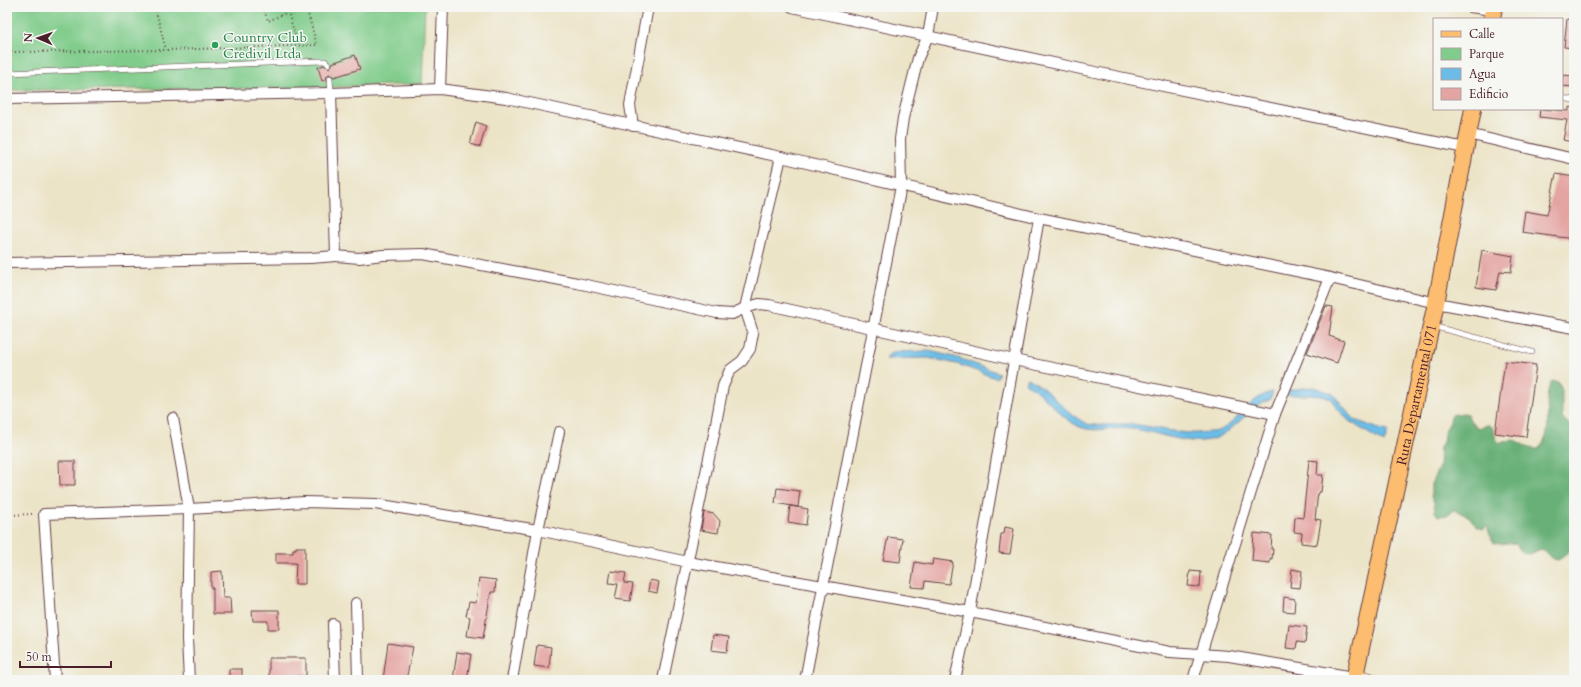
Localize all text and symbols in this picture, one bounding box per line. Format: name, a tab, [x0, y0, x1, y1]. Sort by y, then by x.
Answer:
north arrow	[18, 18, 58, 58]
legend	[1433, 18, 1563, 110]
text: Calle	[1469, 26, 1495, 42]
place label: Country Club Credivil Ltda	[223, 28, 307, 63]
text: N	[21, 32, 36, 43]
marker: Country Club Credivil Ltda	[210, 40, 220, 50]
text: Parque	[1469, 46, 1504, 62]
text: Agua	[1469, 66, 1497, 82]
text: Edificio	[1469, 86, 1509, 102]
street label: Ruta Departamental 071	[1392, 322, 1441, 467]
scale bar	[20, 643, 111, 669]
text: 50 m	[26, 649, 53, 665]

